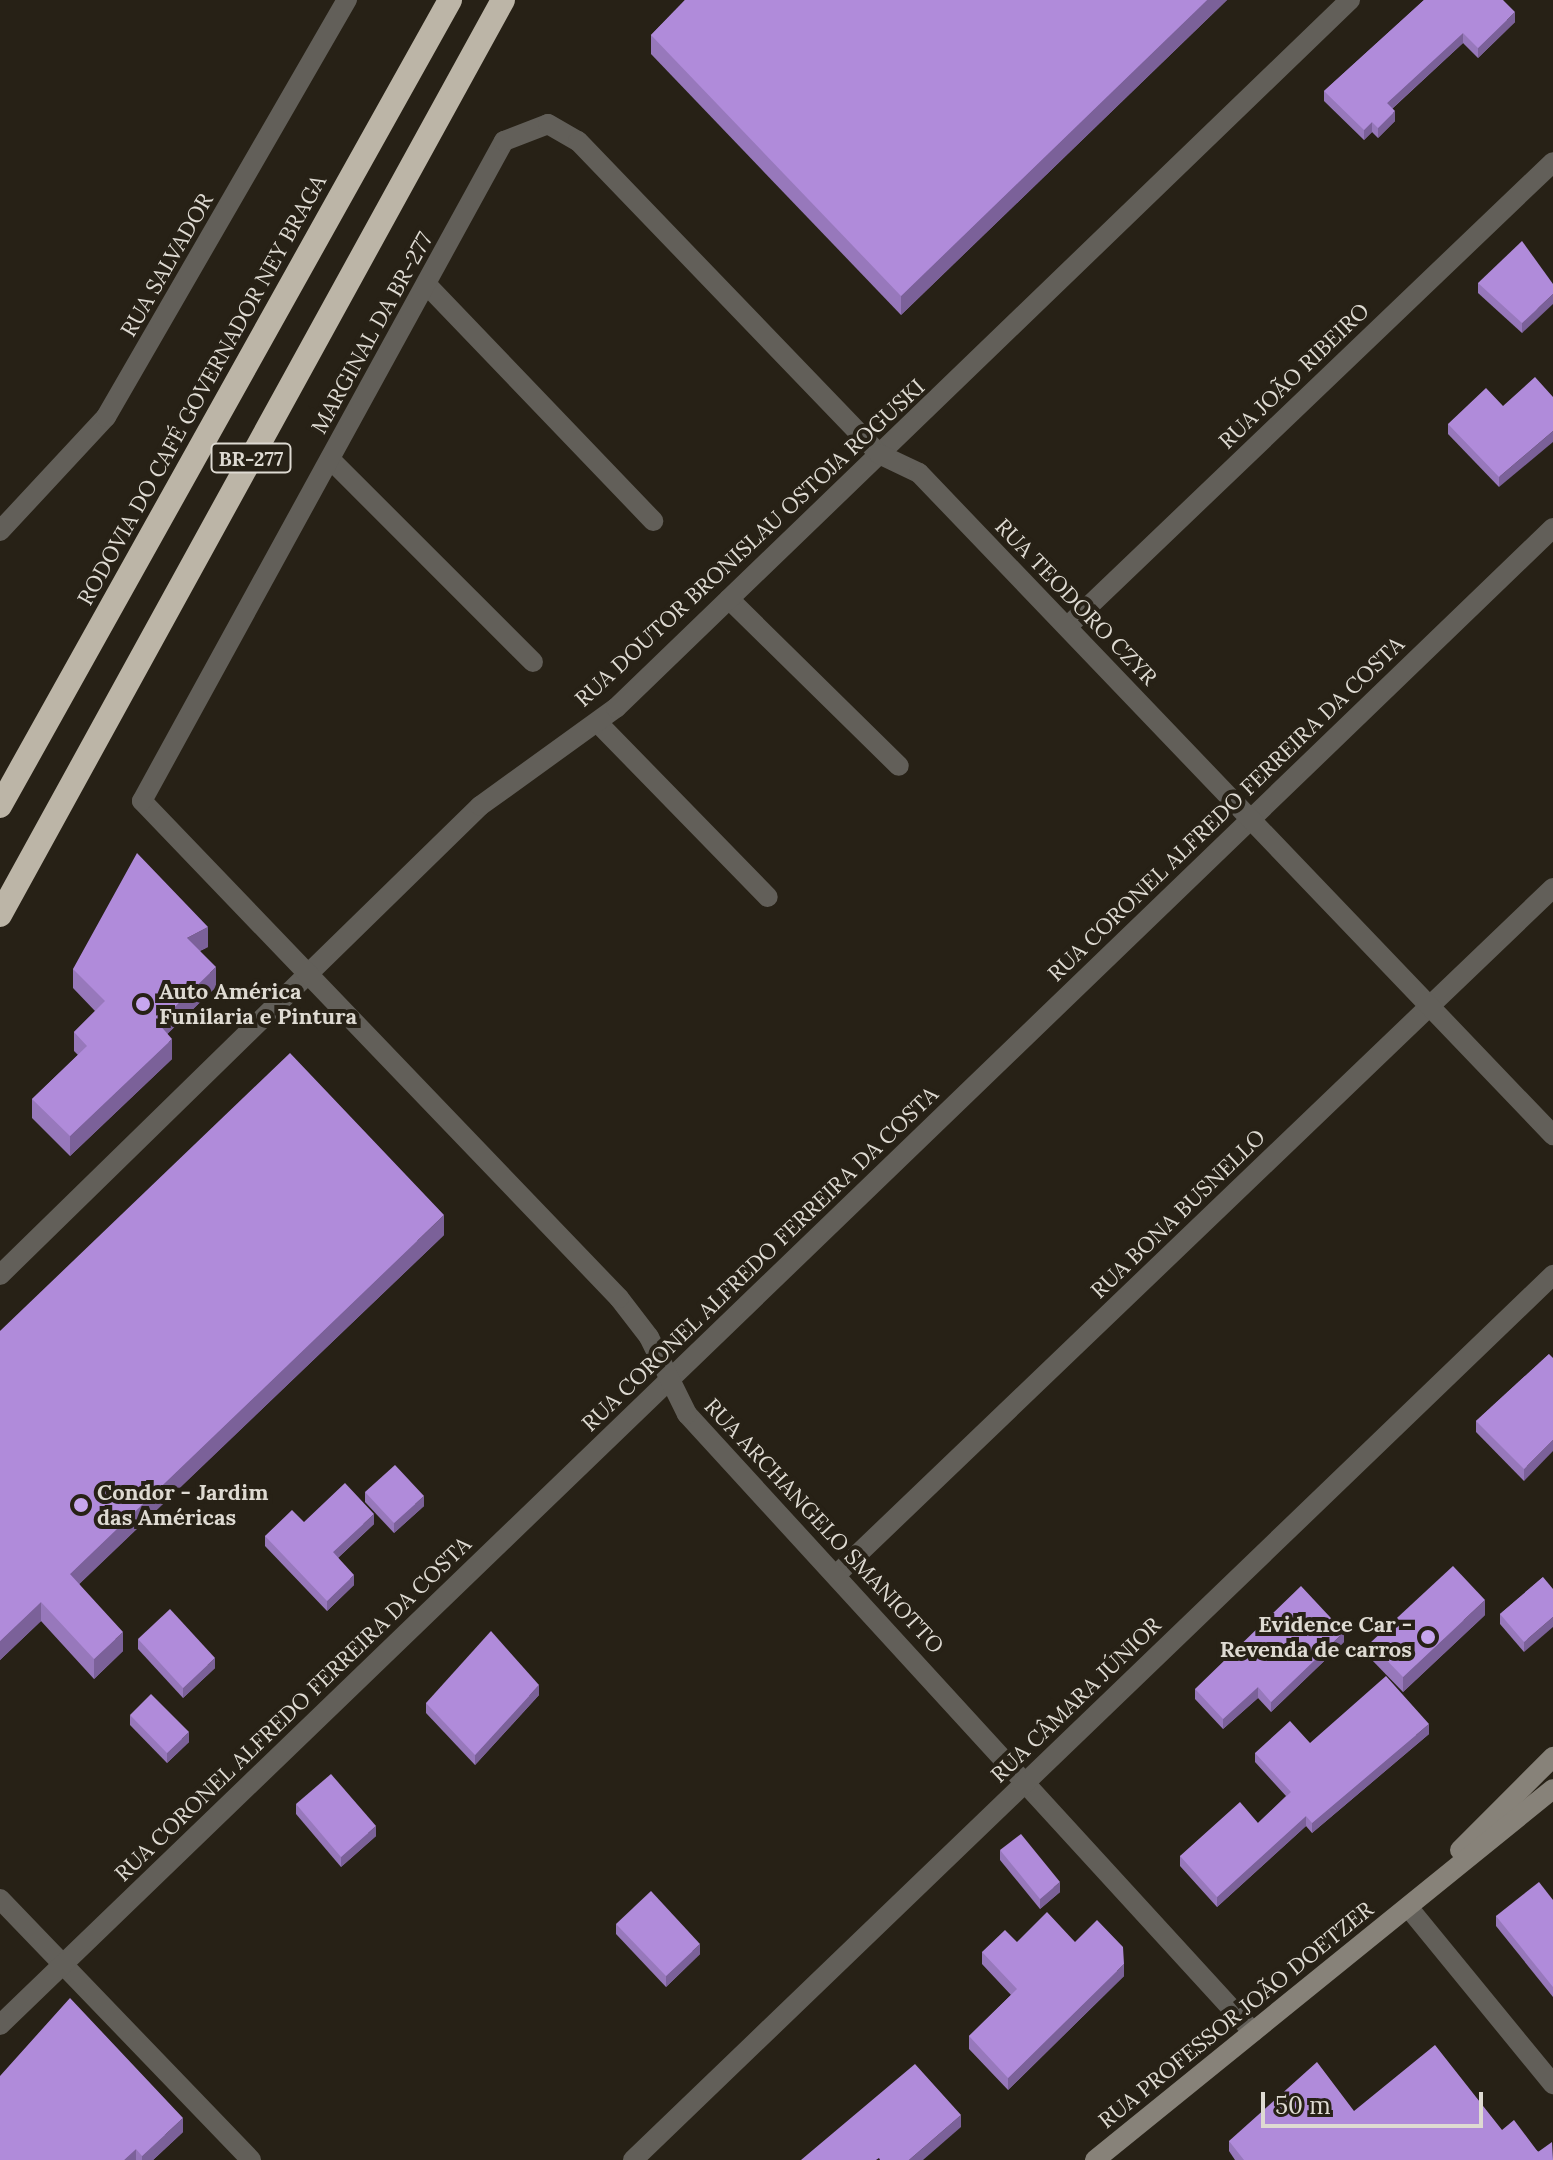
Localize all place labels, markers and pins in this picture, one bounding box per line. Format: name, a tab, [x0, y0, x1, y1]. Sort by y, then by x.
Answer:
place label: Auto América Funilaria e Pintura	[159, 978, 357, 1030]
marker: Auto América Funilaria e Pintura	[134, 995, 152, 1013]
place label: Condor - Jardim das Américas	[97, 1479, 268, 1530]
marker: Condor - Jardim das Américas	[72, 1496, 90, 1514]
place label: Evidence Car - Revenda de carros	[1220, 1611, 1412, 1662]
marker: Evidence Car - Revenda de carros	[1419, 1628, 1437, 1646]

